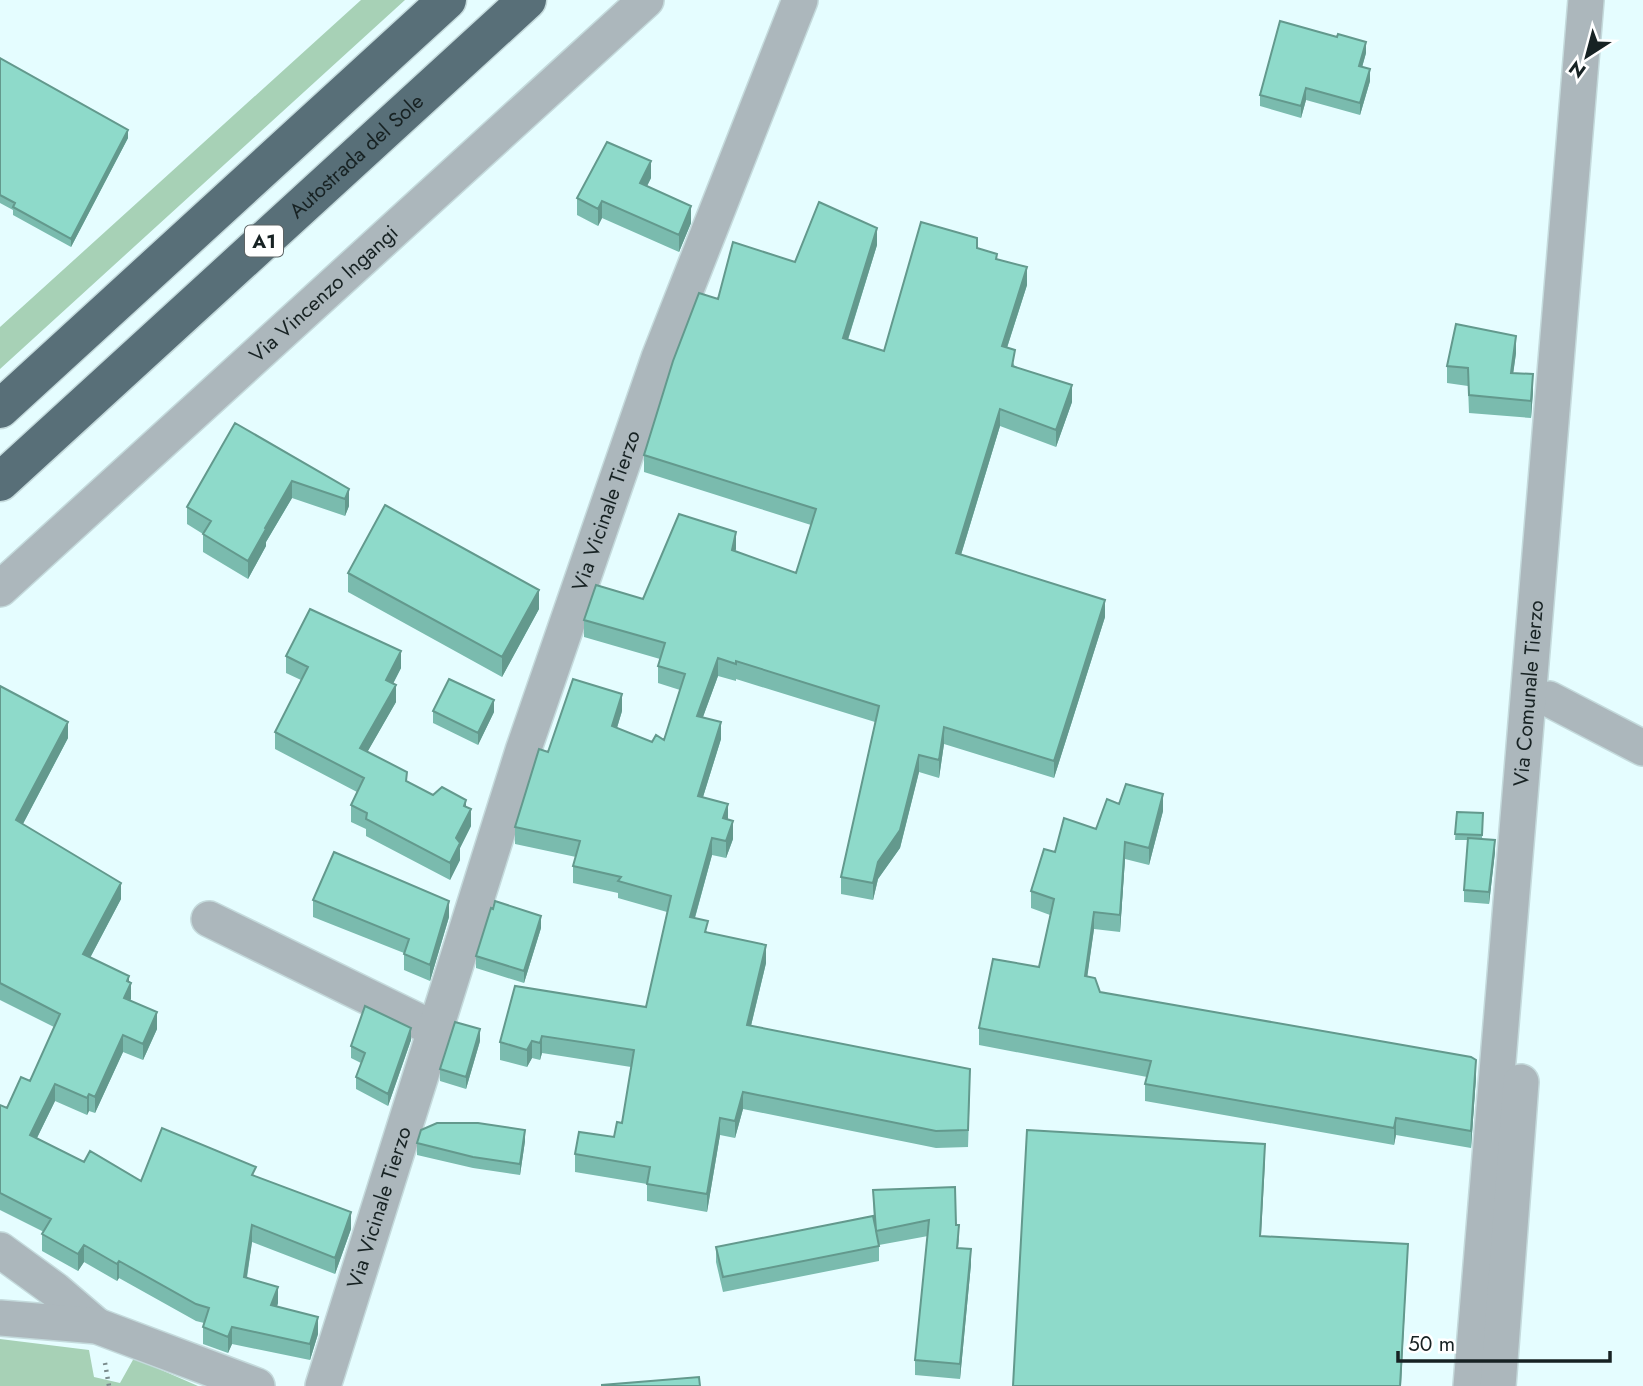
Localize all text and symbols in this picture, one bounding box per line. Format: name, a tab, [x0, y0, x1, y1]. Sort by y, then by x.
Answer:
north arrow	[1552, 21, 1622, 91]
text: N	[1563, 54, 1591, 85]
street label: Autostrada del Sole	[283, 87, 430, 225]
street label: Via Vincenzo Ingangi	[243, 218, 405, 370]
road number: A1	[245, 226, 283, 256]
street label: Via Vicinale Tierzo	[564, 426, 648, 595]
street label: Via Comunale Tierzo	[1506, 599, 1551, 788]
street label: Via Vicinale Tierzo	[340, 1123, 419, 1292]
scale bar	[1398, 1320, 1610, 1364]
text: 50 m	[1408, 1329, 1455, 1359]

